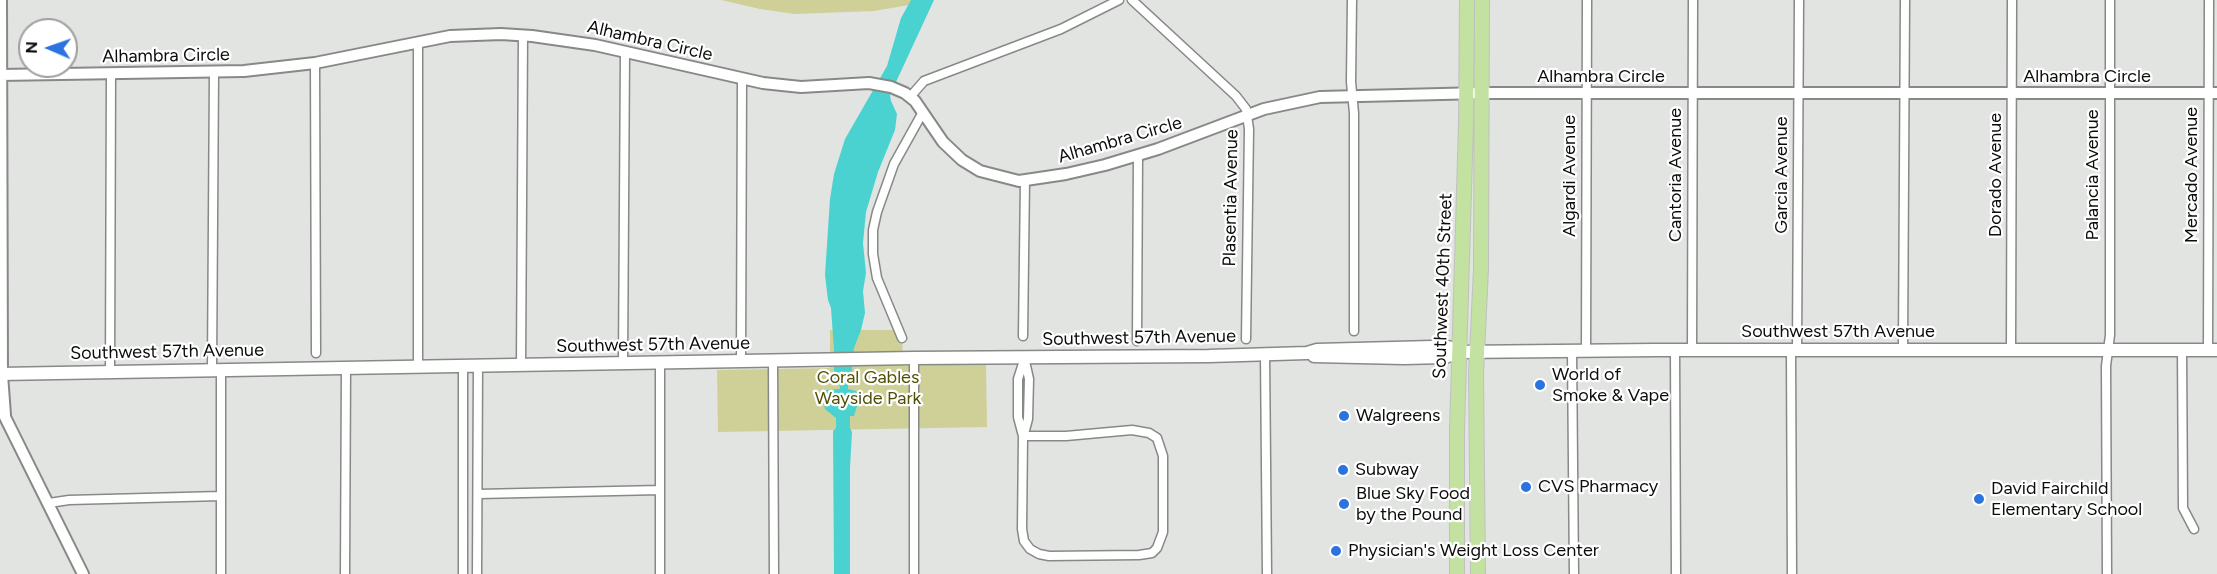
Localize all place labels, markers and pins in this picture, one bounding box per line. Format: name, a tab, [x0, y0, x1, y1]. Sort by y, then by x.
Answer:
place label: World of Smoke & Vape	[1552, 364, 1669, 406]
marker: World of Smoke & Vape	[1533, 378, 1547, 392]
place label: Walgreens	[1356, 405, 1440, 427]
marker: Walgreens	[1337, 409, 1351, 423]
place label: Subway	[1355, 459, 1419, 481]
marker: Subway	[1336, 463, 1350, 477]
place label: CVS Pharmacy	[1538, 476, 1658, 498]
place label: David Fairchild Elementary School	[1991, 478, 2142, 520]
marker: CVS Pharmacy	[1519, 480, 1533, 494]
place label: Blue Sky Food by the Pound	[1356, 483, 1470, 526]
marker: David Fairchild Elementary School	[1972, 492, 1986, 506]
marker: Blue Sky Food by the Pound	[1337, 497, 1351, 511]
place label: Physician's Weight Loss Center	[1348, 540, 1599, 562]
marker: Physician's Weight Loss Center	[1329, 544, 1343, 558]

